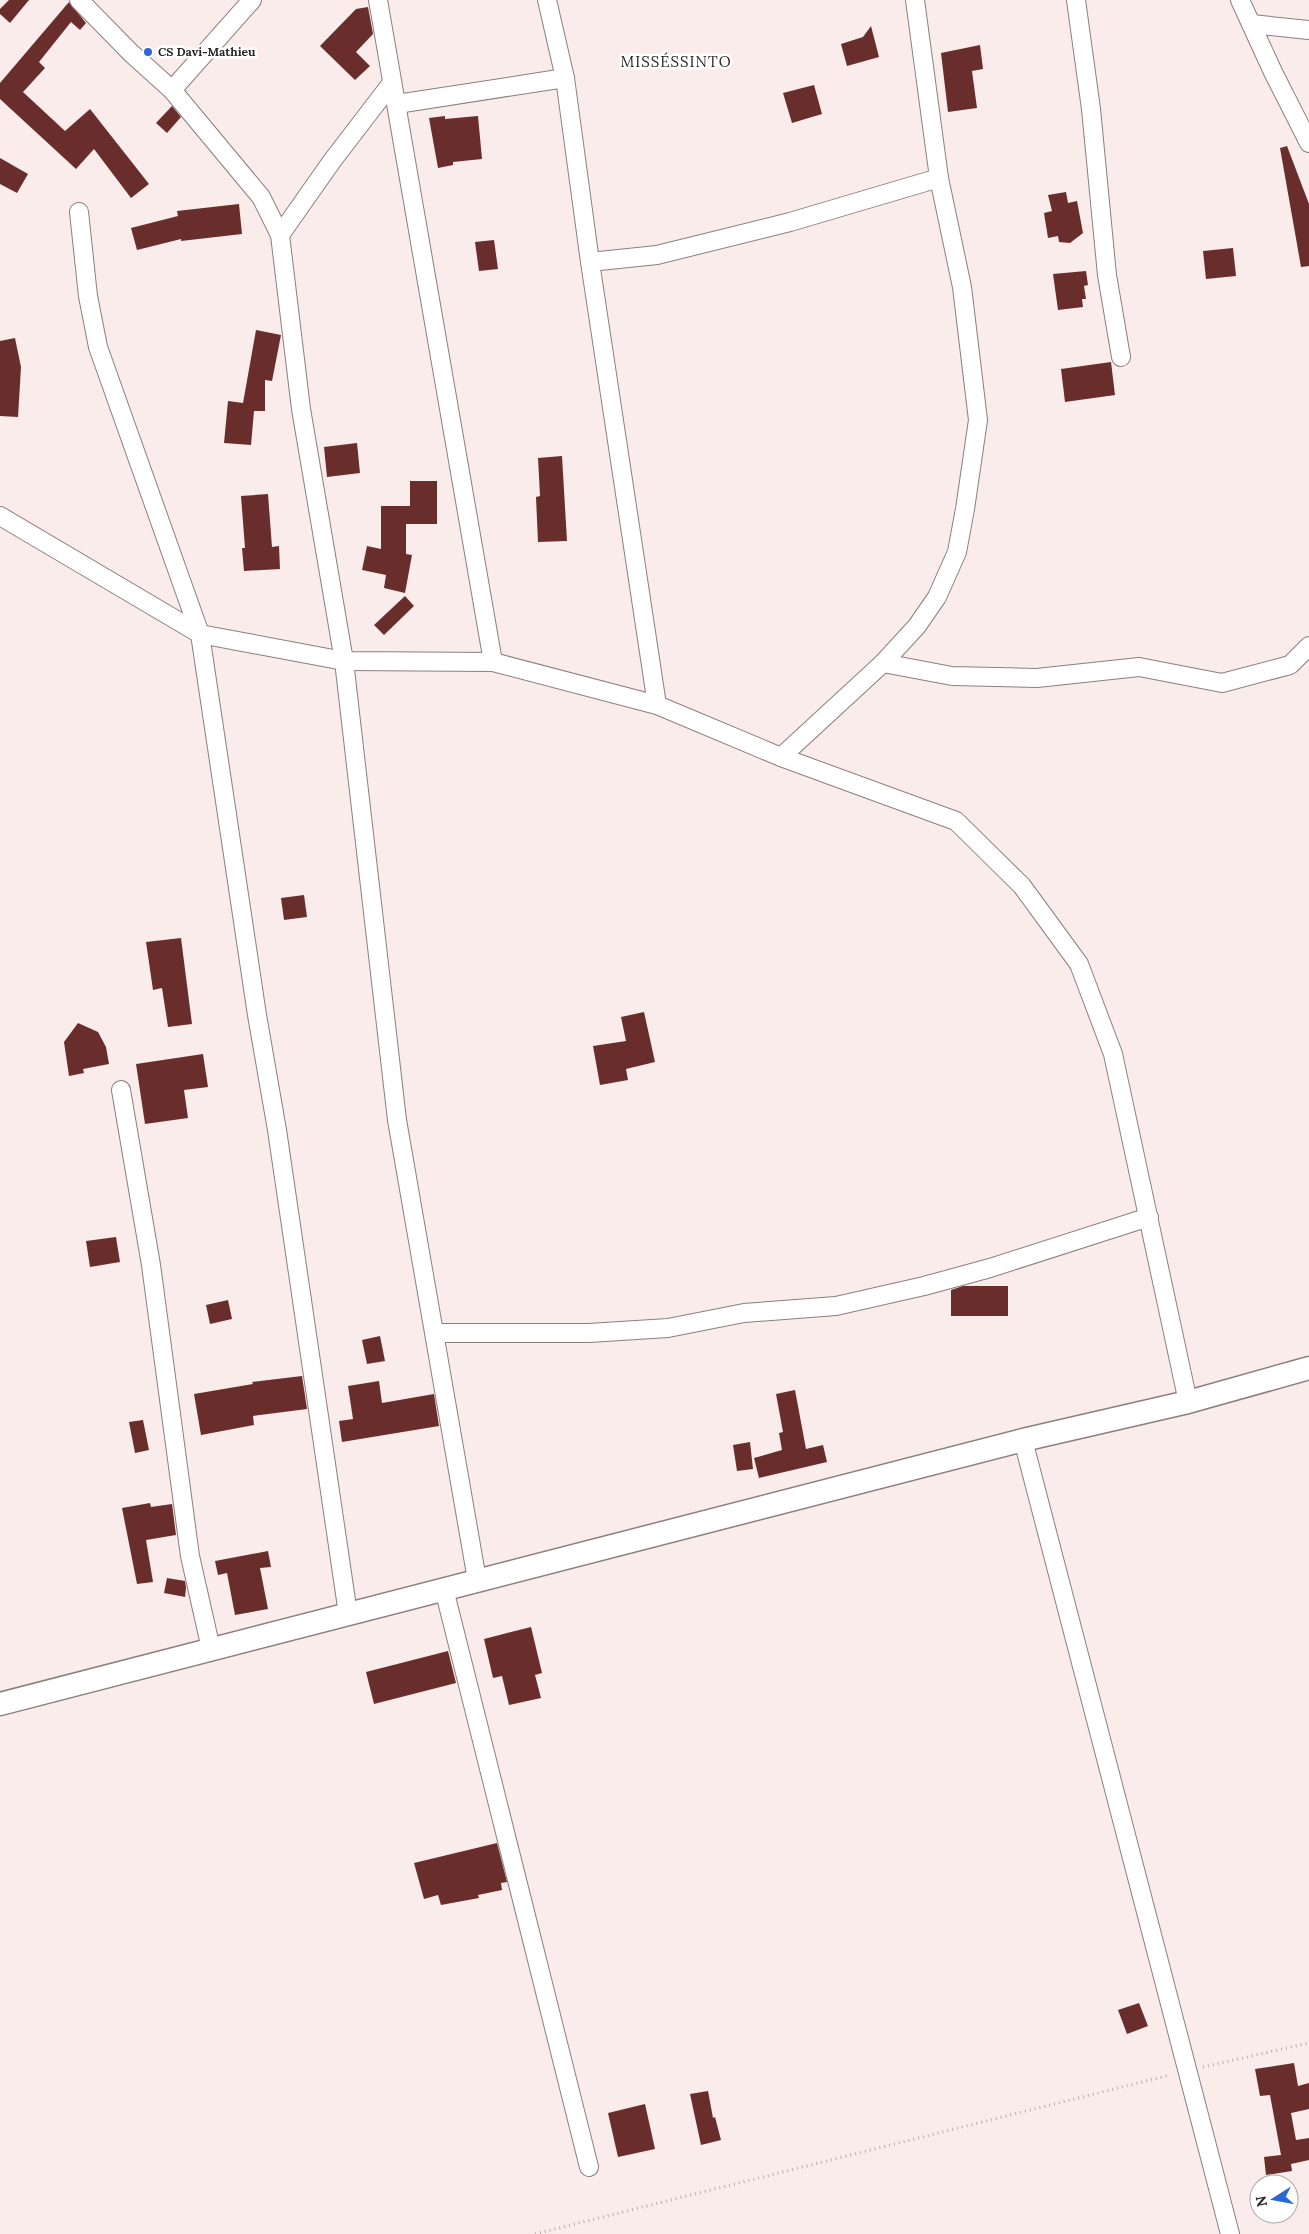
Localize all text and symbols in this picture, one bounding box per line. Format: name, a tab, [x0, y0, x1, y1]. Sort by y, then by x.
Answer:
place label: CS Davi-Mathieu	[158, 44, 256, 59]
marker: CS Davi-Mathieu	[142, 46, 154, 58]
district label: MISSÉSSINTO	[620, 52, 732, 71]
north arrow	[1249, 2174, 1299, 2224]
text: N	[1251, 2194, 1271, 2209]

